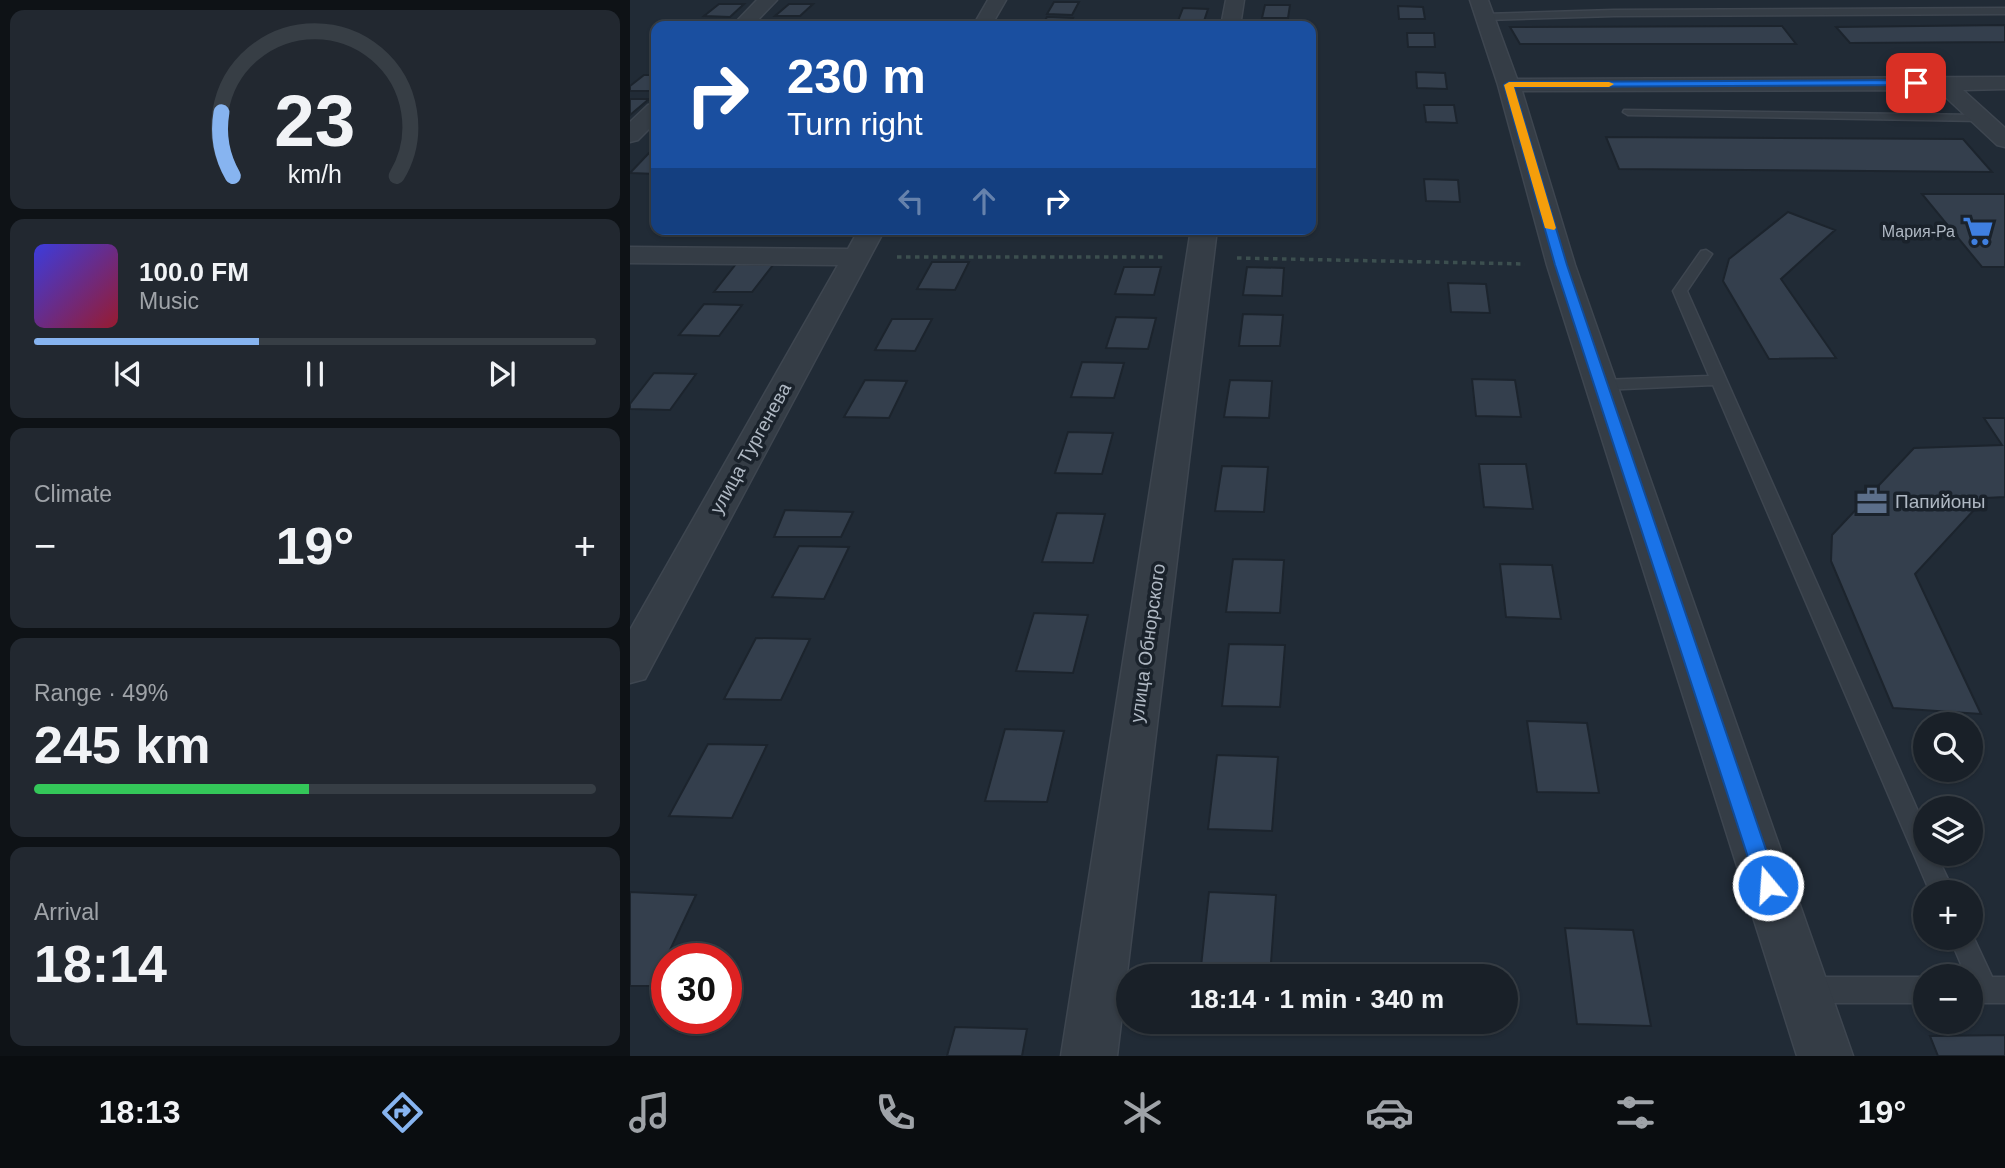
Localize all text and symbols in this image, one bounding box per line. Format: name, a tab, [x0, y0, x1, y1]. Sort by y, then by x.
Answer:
icon: right	[672, 49, 763, 140]
text: 230 m	[787, 49, 926, 103]
pin	[1886, 53, 1946, 113]
icon: arrive	[1897, 64, 1935, 102]
text: 23	[275, 80, 355, 161]
text: Turn right	[787, 106, 923, 142]
text: km/h	[288, 159, 342, 187]
icon: left	[892, 182, 930, 220]
icon: ahead	[965, 182, 1003, 220]
icon: right	[1038, 182, 1076, 220]
supermarket icon: Мария-Ра	[1961, 214, 1995, 248]
place label: Мария-Ра	[1882, 223, 1955, 240]
text: 100.0 FM	[139, 257, 249, 287]
text: Music	[139, 288, 199, 314]
icon: previous	[109, 355, 147, 393]
icon: pause	[296, 355, 334, 393]
icon: next	[483, 355, 521, 393]
street label: улица Тургенева	[706, 379, 795, 517]
text: Climate	[34, 481, 112, 507]
office icon: Папийоны	[1855, 484, 1889, 518]
place label: Папийоны	[1895, 491, 1985, 512]
text: 19°	[276, 517, 354, 575]
text: −	[34, 525, 56, 567]
text: +	[574, 525, 596, 567]
street label: улица Обнорского	[1126, 562, 1169, 724]
text: Range · 49%	[34, 680, 168, 706]
map controls	[1913, 712, 1983, 1034]
button: search	[1913, 712, 1983, 782]
text: 245 km	[34, 716, 210, 774]
button: layers	[1913, 796, 1983, 866]
position arrow	[1731, 848, 1805, 922]
button: +	[1913, 880, 1983, 950]
text: Arrival	[34, 899, 99, 925]
text: 18:14	[34, 935, 167, 993]
speed limit sign: 30	[651, 943, 742, 1034]
button: −	[1913, 964, 1983, 1034]
text: 18:14 · 1 min · 340 m	[1190, 984, 1444, 1014]
icon: directions	[378, 1088, 427, 1137]
icon: music	[625, 1088, 674, 1137]
icon: phone	[871, 1088, 920, 1137]
icon: climate	[1118, 1088, 1167, 1137]
icon: car	[1365, 1088, 1414, 1137]
icon: filters	[1611, 1088, 1660, 1137]
text: 18:13	[99, 1094, 181, 1130]
text: 19°	[1858, 1094, 1906, 1130]

